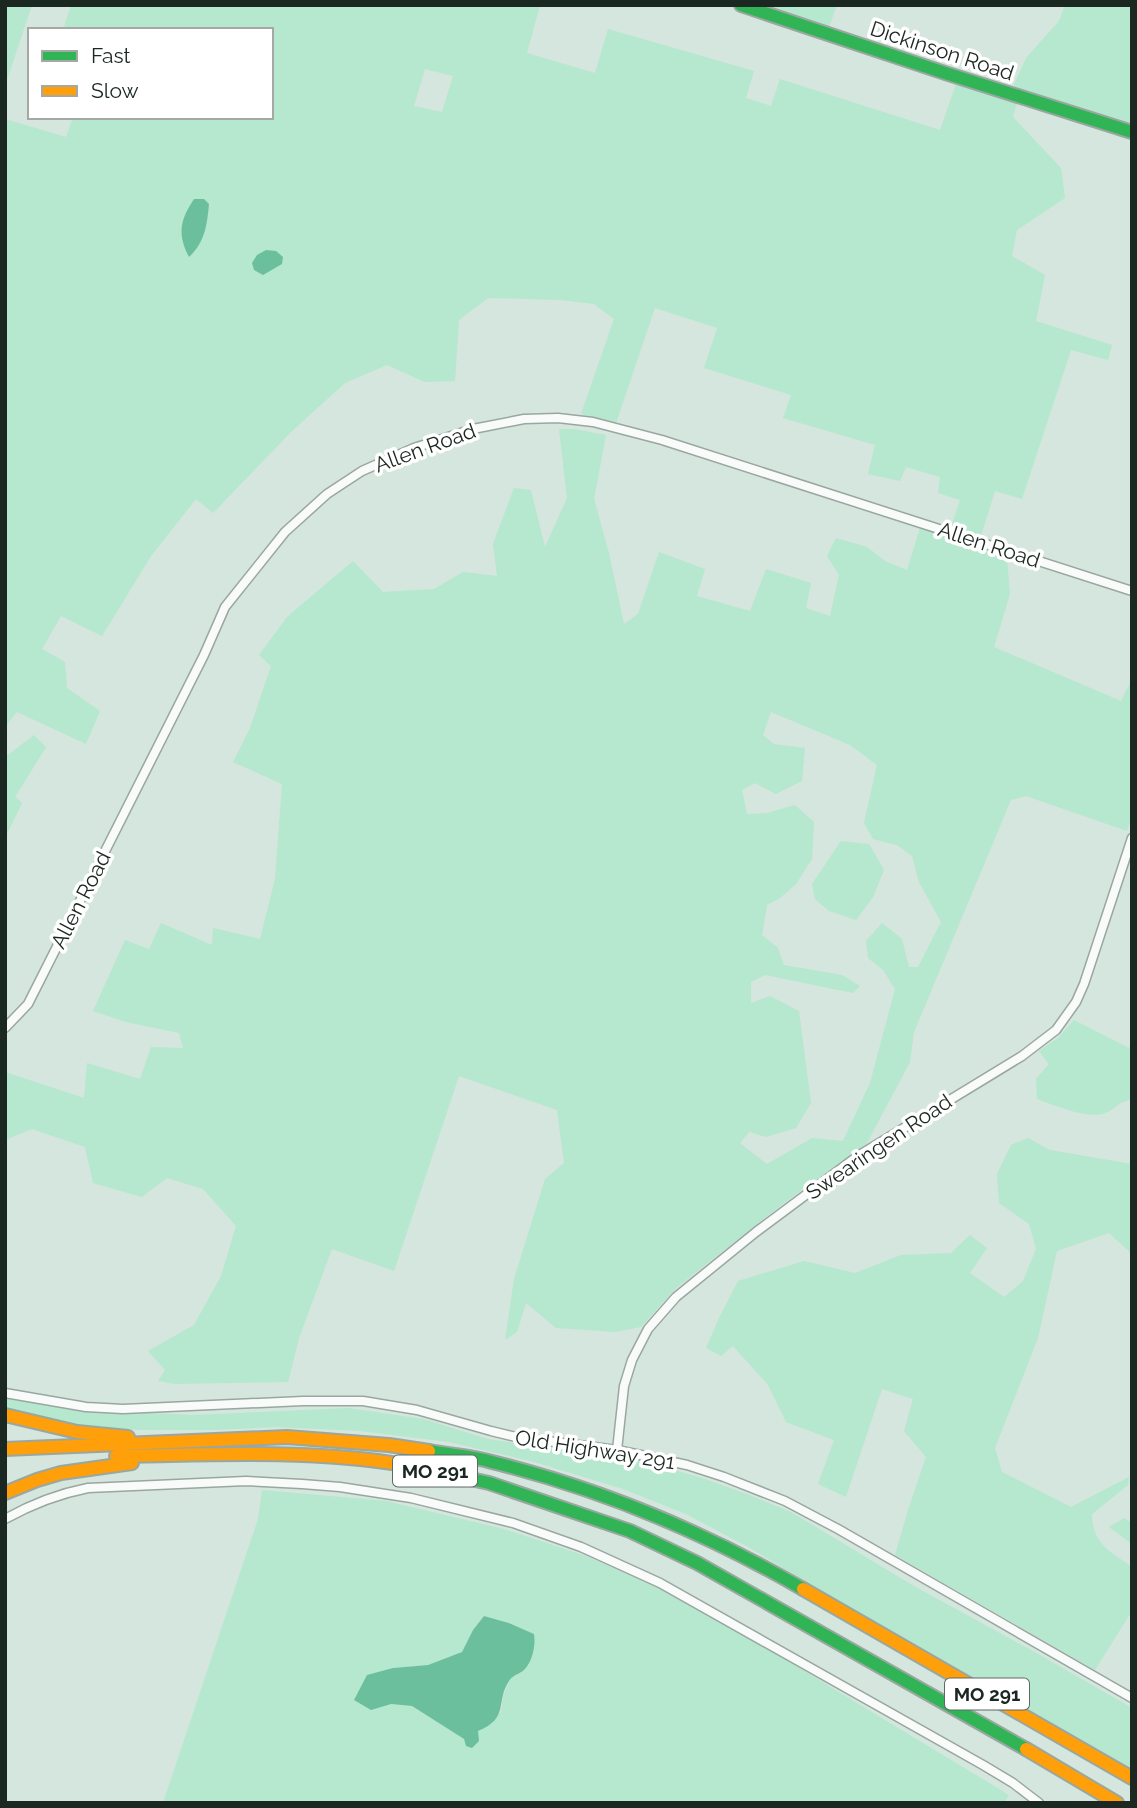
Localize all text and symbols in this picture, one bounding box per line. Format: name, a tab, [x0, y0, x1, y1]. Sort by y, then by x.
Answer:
street label: Dickinson Road	[867, 16, 1017, 86]
legend	[28, 28, 273, 119]
text: Fast	[91, 43, 131, 68]
text: Slow	[91, 78, 139, 103]
street label: Allen Road	[371, 418, 479, 477]
street label: Allen Road	[935, 516, 1043, 573]
street label: Allen Road	[45, 847, 116, 953]
street label: Swearingen Road	[801, 1089, 956, 1205]
street label: Old Highway 291	[513, 1425, 677, 1474]
road number: MO 291	[393, 1456, 477, 1486]
road number: MO 291	[945, 1678, 1029, 1710]

